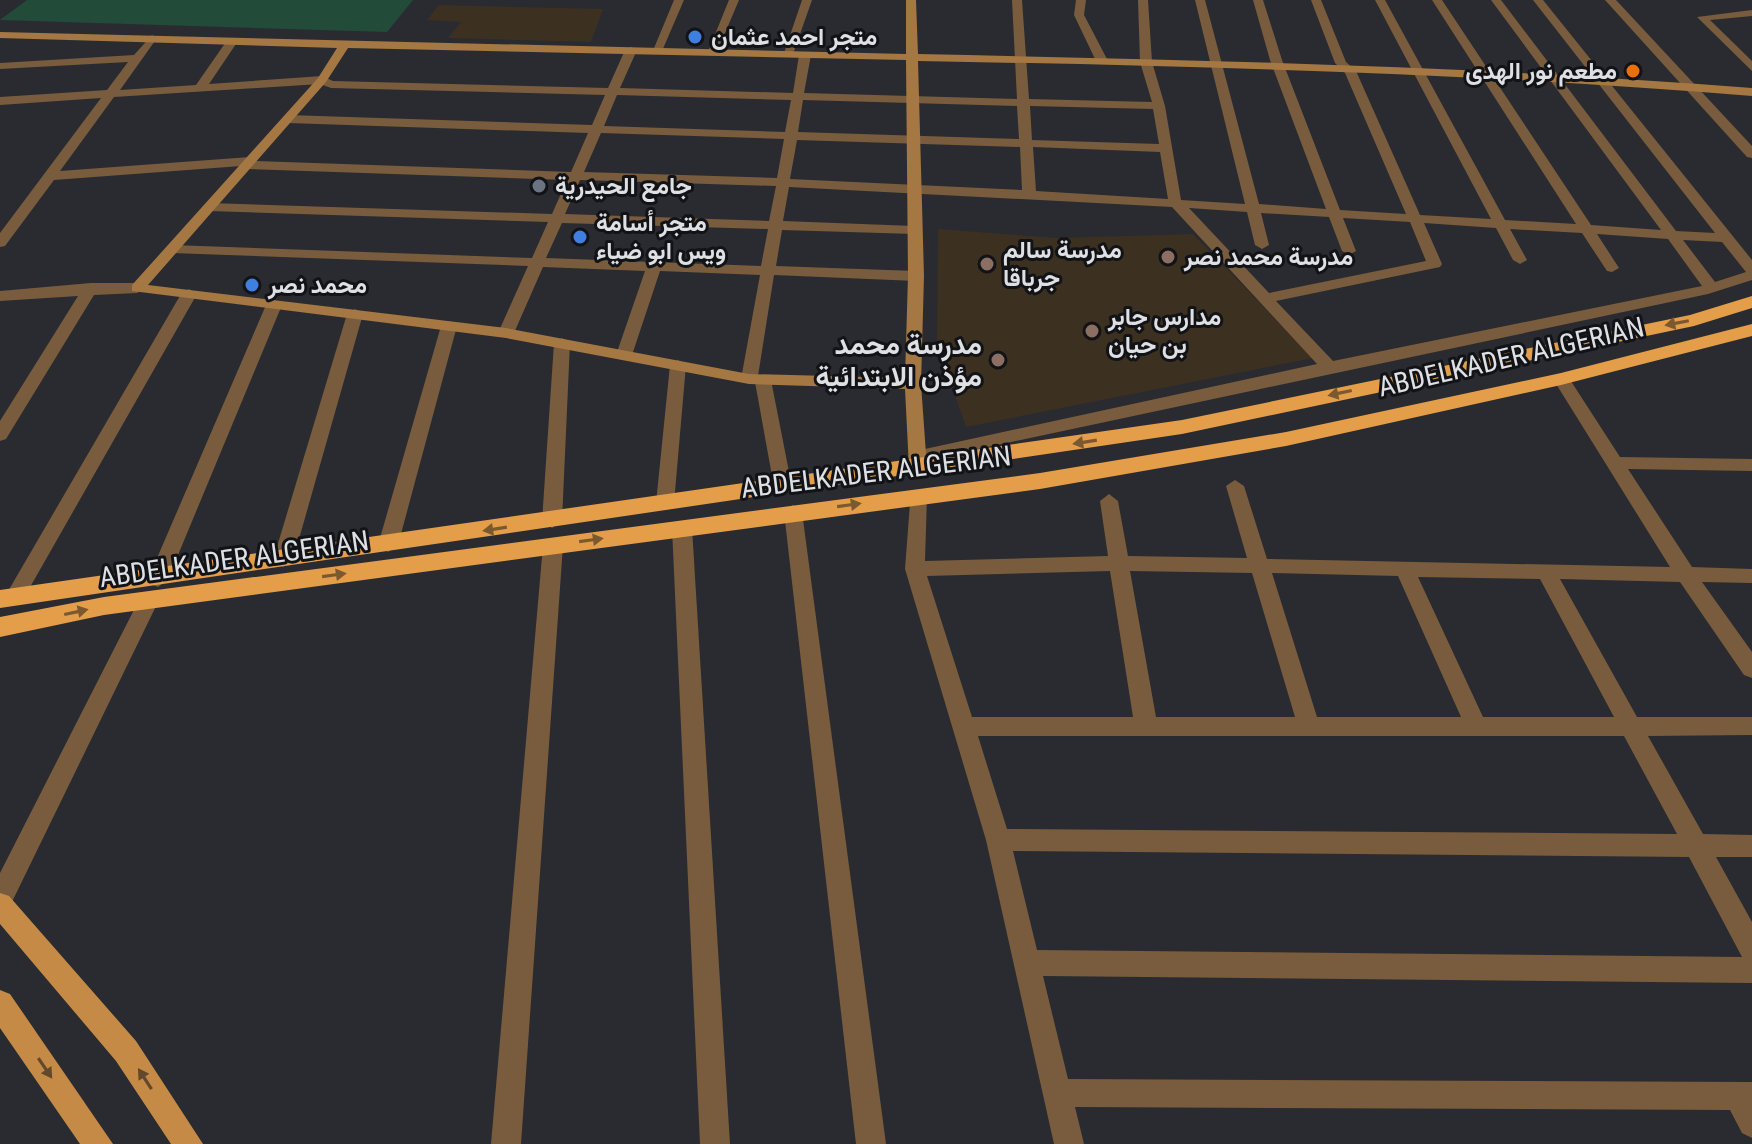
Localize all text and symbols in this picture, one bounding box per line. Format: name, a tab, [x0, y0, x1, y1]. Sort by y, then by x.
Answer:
place label: متجر احمد عثمان	[711, 23, 877, 52]
marker: متجر احمد عثمان	[686, 28, 704, 46]
place label: مطعم نور الهدى	[1465, 57, 1617, 87]
marker: مطعم نور الهدى	[1624, 62, 1642, 80]
place label: جامع الحيدرية	[555, 172, 692, 203]
marker: جامع الحيدرية	[530, 177, 548, 195]
place label: متجر أسامة ويس ابو ضياء	[596, 209, 726, 266]
marker: متجر أسامة ويس ابو ضياء	[571, 228, 589, 246]
place label: مدرسة سالم جرباقا	[1003, 236, 1122, 293]
place label: مدرسة محمد نصر	[1183, 243, 1353, 272]
marker: مدرسة محمد نصر	[1159, 248, 1177, 266]
marker: مدرسة سالم جرباقا	[978, 255, 996, 273]
place label: محمد نصر	[267, 271, 367, 300]
marker: محمد نصر	[243, 276, 261, 294]
place label: مدارس جابر بن حيان	[1107, 303, 1221, 359]
street label: ABDELKADER ALGERIAN	[1375, 310, 1647, 404]
one-way arrow	[1664, 317, 1689, 330]
marker: مدارس جابر بن حيان	[1083, 322, 1101, 340]
place label: مدرسة محمد مؤذن الابتدائية	[816, 328, 982, 394]
marker: مدرسة محمد مؤذن الابتدائية	[989, 351, 1007, 369]
one-way arrow	[1327, 387, 1352, 400]
one-way arrow	[1072, 436, 1097, 449]
street label: ABDELKADER ALGERIAN	[739, 439, 1013, 505]
one-way arrow	[837, 498, 862, 511]
one-way arrow	[483, 523, 508, 536]
street label: ABDELKADER ALGERIAN	[97, 524, 371, 594]
one-way arrow	[579, 533, 604, 546]
one-way arrow	[322, 568, 347, 581]
one-way arrow	[64, 605, 89, 618]
one-way arrow	[37, 1057, 52, 1078]
one-way arrow	[138, 1068, 152, 1090]

